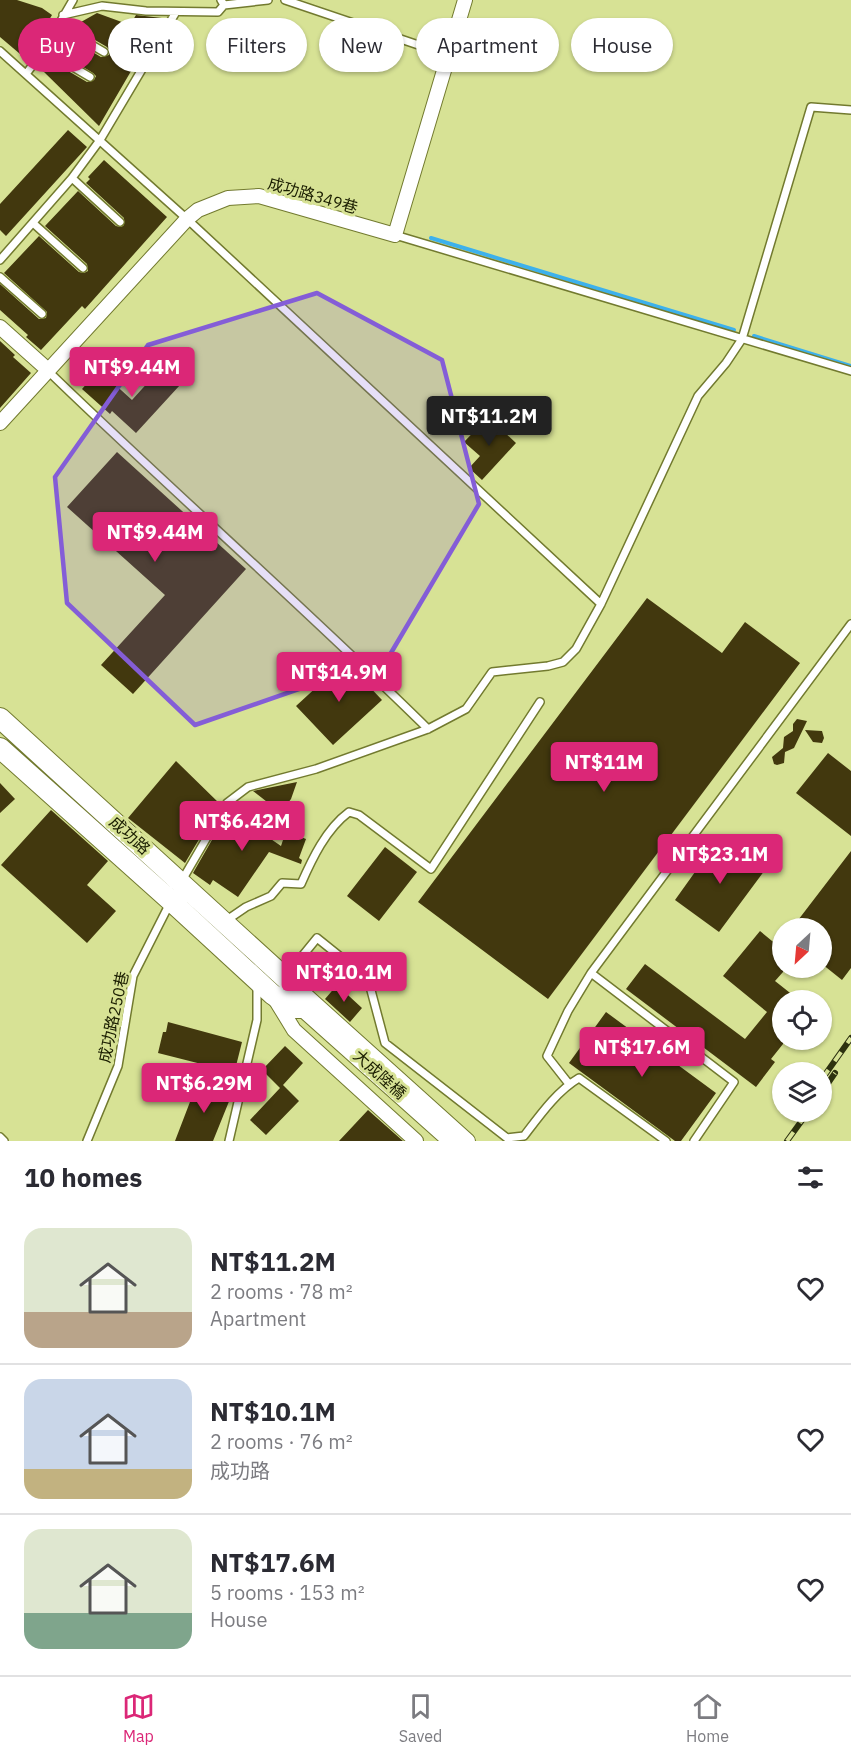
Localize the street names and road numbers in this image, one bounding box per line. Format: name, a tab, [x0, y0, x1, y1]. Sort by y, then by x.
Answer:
street label: 成功路349巷	[266, 173, 360, 217]
street label: 成功路	[105, 812, 155, 858]
street label: 成功路250巷	[94, 970, 132, 1064]
street label: 大成陸橋	[350, 1045, 410, 1103]

